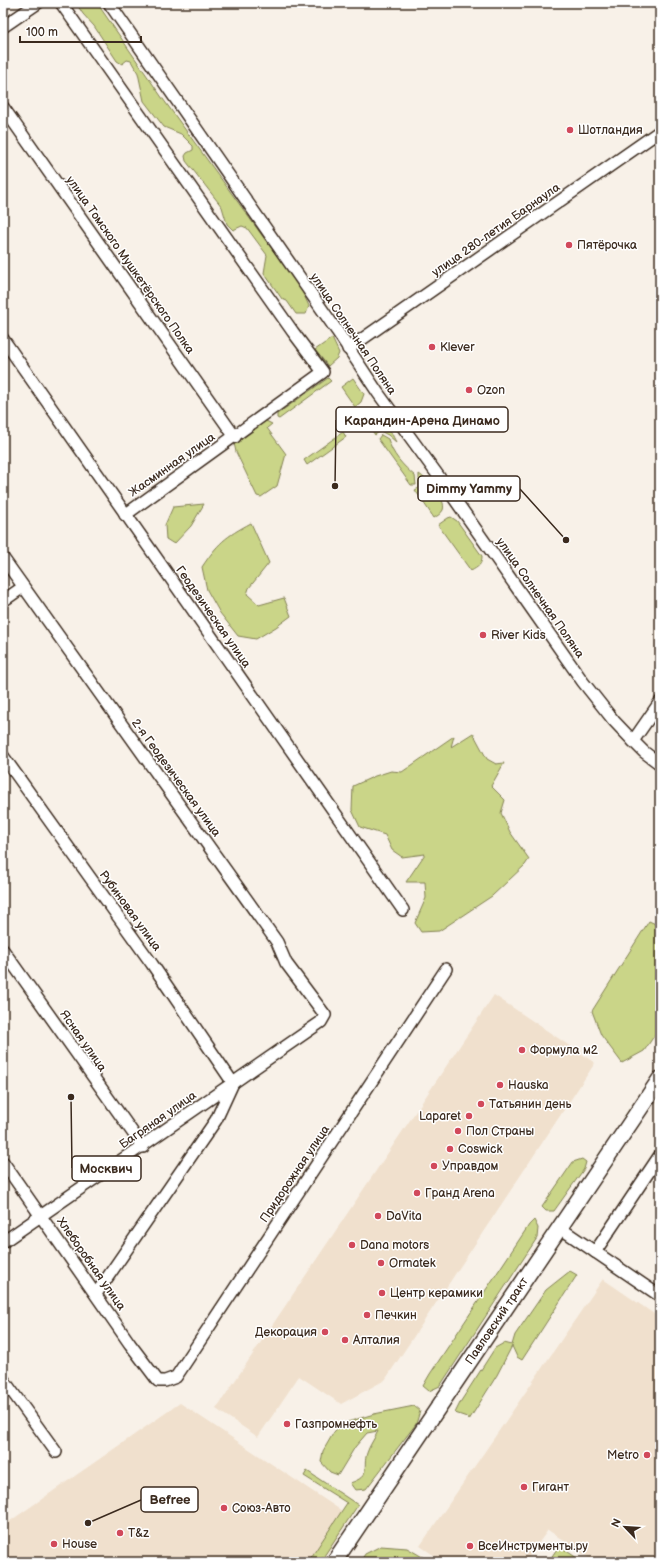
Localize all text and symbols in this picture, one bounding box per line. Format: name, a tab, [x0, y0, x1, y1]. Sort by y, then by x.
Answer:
scale bar	[20, 18, 141, 44]
text: 100 m	[26, 25, 58, 40]
place label: Шотландия	[578, 123, 643, 138]
marker: Шотландия	[565, 125, 575, 135]
street label: улица Томского Мушкетёрского Полка	[63, 173, 197, 357]
street label: улица 280-летия Барнаула	[429, 180, 563, 280]
place label: Пятёрочка	[577, 238, 637, 253]
marker: Пятёрочка	[564, 240, 574, 250]
street label: улица Солнечная Поляна	[307, 270, 399, 398]
place label: Klever	[440, 340, 475, 355]
marker: Klever	[427, 342, 437, 352]
place label: Ozon	[477, 383, 505, 398]
marker: Ozon	[464, 385, 474, 395]
callout: Карандин-Арена Динамо	[336, 407, 508, 432]
text: Карандин-Арена Динамо	[344, 413, 500, 429]
street label: Жасминная улица	[126, 430, 218, 500]
callout: Dimmy Yammy	[418, 476, 520, 501]
text: Dimmy Yammy	[426, 481, 512, 497]
street label: улица Солнечная Поляна	[493, 535, 587, 661]
street label: Геодезическая улица	[172, 563, 254, 671]
place label: River Kids	[491, 628, 546, 643]
marker: River Kids	[478, 630, 488, 640]
street label: 2-я Геодезическая улица	[128, 716, 224, 840]
street label: Рубиновая улица	[96, 868, 164, 954]
street label: Ясная улица	[56, 1007, 110, 1075]
place label: Формула м2	[530, 1043, 598, 1058]
marker: Формула м2	[517, 1045, 527, 1055]
place label: Hauska	[508, 1078, 549, 1093]
marker: Hauska	[495, 1080, 505, 1090]
street label: Багряная улица	[117, 1088, 199, 1152]
place label: Татьянин день	[489, 1097, 572, 1112]
marker: Татьянин день	[476, 1099, 486, 1109]
place label: Laparet	[419, 1109, 461, 1124]
marker: Laparet	[464, 1111, 474, 1121]
street label: Придорожная улица	[257, 1122, 333, 1226]
place label: Пол Страны	[466, 1124, 534, 1139]
marker: Пол Страны	[453, 1126, 463, 1136]
place label: Coswick	[458, 1142, 502, 1157]
marker: Coswick	[445, 1144, 455, 1154]
callout: Москвич	[72, 1156, 141, 1181]
place label: Управдом	[442, 1159, 498, 1174]
text: Москвич	[79, 1161, 133, 1177]
marker: Управдом	[429, 1161, 439, 1171]
place label: Гранд Arena	[425, 1186, 495, 1201]
marker: Гранд Arena	[412, 1188, 422, 1198]
place label: DaVita	[386, 1209, 422, 1224]
marker: DaVita	[373, 1211, 383, 1221]
street label: Хлеборобная улица	[53, 1215, 129, 1313]
place label: Dana motors	[360, 1238, 429, 1253]
marker: Dana motors	[347, 1240, 357, 1250]
place label: Ormatek	[389, 1256, 436, 1271]
marker: Ormatek	[376, 1258, 386, 1268]
street label: Павловский тракт	[462, 1274, 532, 1368]
place label: Центр керамики	[390, 1286, 483, 1301]
marker: Центр керамики	[377, 1288, 387, 1298]
place label: Печкин	[375, 1308, 417, 1323]
marker: Печкин	[362, 1310, 372, 1320]
place label: Декорация	[255, 1325, 317, 1340]
marker: Декорация	[320, 1327, 330, 1337]
place label: Алталия	[352, 1333, 400, 1348]
marker: Алталия	[340, 1335, 350, 1345]
place label: Газпромнефть	[295, 1417, 377, 1432]
marker: Газпромнефть	[282, 1419, 292, 1429]
place label: Metro	[607, 1448, 639, 1463]
marker: Metro	[642, 1450, 652, 1460]
place label: Гигант	[532, 1480, 570, 1495]
marker: Гигант	[519, 1482, 529, 1492]
callout: Befree	[141, 1487, 198, 1512]
text: Befree	[149, 1492, 191, 1508]
place label: Союз-Авто	[232, 1501, 291, 1516]
marker: Союз-Авто	[219, 1503, 229, 1513]
north arrow	[605, 1507, 645, 1547]
text: N	[609, 1516, 624, 1529]
place label: T&z	[128, 1526, 149, 1541]
marker: T&z	[115, 1528, 125, 1538]
place label: House	[62, 1537, 97, 1552]
marker: House	[49, 1539, 59, 1549]
place label: ВсеИнструменты.ру	[478, 1539, 588, 1554]
marker: ВсеИнструменты.ру	[465, 1541, 475, 1551]

